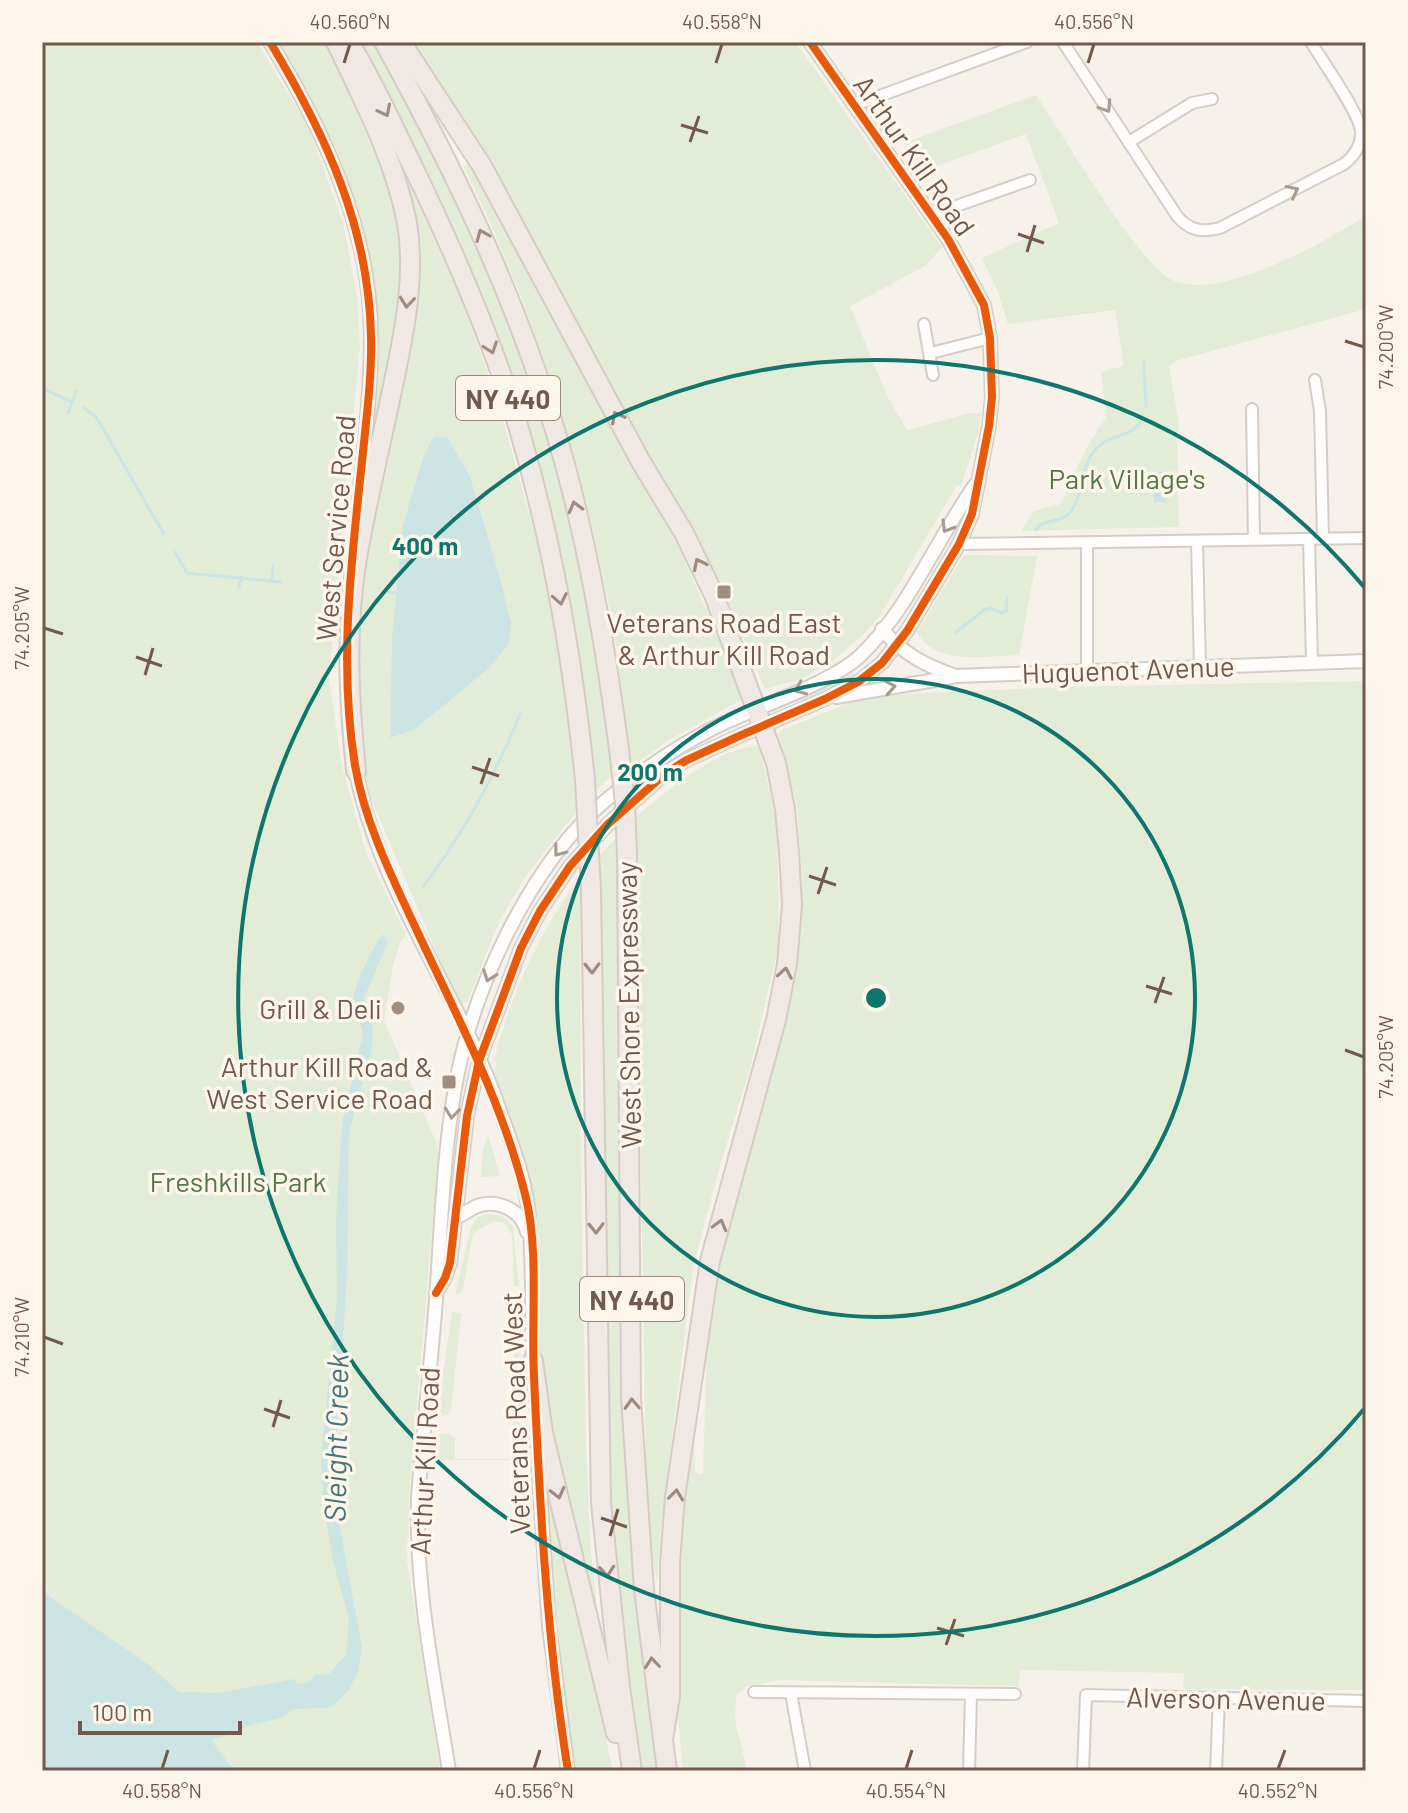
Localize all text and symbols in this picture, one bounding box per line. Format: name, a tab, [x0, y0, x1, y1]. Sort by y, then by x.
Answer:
text: 40.560°N	[310, 9, 390, 33]
text: 40.558°N	[682, 9, 762, 33]
text: 40.556°N	[1054, 9, 1134, 33]
street label: Arthur Kill Road	[847, 68, 983, 242]
one-way arrow	[1096, 99, 1111, 113]
one-way arrow	[375, 103, 391, 117]
one-way arrow	[1284, 185, 1299, 200]
one-way arrow	[475, 229, 491, 243]
one-way arrow	[399, 296, 416, 309]
text: 74.200°W	[1373, 304, 1397, 389]
one-way arrow	[481, 340, 498, 354]
road number: NY 440	[456, 376, 560, 420]
one-way arrow	[611, 411, 626, 426]
street label: West Service Road	[308, 414, 362, 642]
park label: Park Village's	[1048, 461, 1206, 495]
one-way arrow	[568, 501, 585, 514]
one-way arrow	[941, 518, 957, 533]
text: 400 m	[392, 531, 458, 560]
one-way arrow	[693, 558, 709, 572]
marker: Veterans Road East & Arthur Kill Road	[715, 583, 733, 601]
text: 74.205°W	[9, 586, 33, 670]
one-way arrow	[550, 592, 567, 605]
place label: Veterans Road East & Arthur Kill Road	[606, 605, 842, 671]
street label: Huguenot Avenue	[1021, 648, 1235, 690]
one-way arrow	[883, 679, 897, 696]
one-way arrow	[794, 680, 808, 696]
text: 200 m	[617, 757, 683, 786]
one-way arrow	[554, 842, 568, 857]
street label: West Shore Expressway	[608, 861, 648, 1149]
one-way arrow	[583, 962, 601, 975]
one-way arrow	[775, 966, 792, 980]
one-way arrow	[482, 968, 499, 982]
centre of rings	[862, 984, 890, 1012]
place label: Grill & Deli	[259, 991, 382, 1025]
marker: Grill & Deli	[389, 999, 407, 1017]
text: 74.205°W	[1373, 1015, 1397, 1099]
place label: Arthur Kill Road & West Service Road	[206, 1049, 433, 1115]
marker: Arthur Kill Road & West Service Road	[440, 1073, 458, 1091]
one-way arrow	[443, 1107, 460, 1120]
park label: Freshkills Park	[150, 1164, 326, 1198]
one-way arrow	[711, 1218, 727, 1232]
one-way arrow	[587, 1222, 604, 1235]
road number: NY 440	[580, 1277, 684, 1321]
street label: Veterans Road West	[494, 1291, 536, 1535]
text: 74.210°W	[9, 1297, 33, 1377]
water label: Sleight Creek	[316, 1353, 354, 1522]
street label: Arthur Kill Road	[402, 1366, 446, 1556]
one-way arrow	[623, 1397, 640, 1410]
one-way arrow	[548, 1485, 565, 1499]
one-way arrow	[667, 1488, 684, 1501]
one-way arrow	[598, 1565, 615, 1578]
one-way arrow	[643, 1656, 660, 1669]
street label: Alverson Avenue	[1126, 1679, 1326, 1717]
scale bar	[80, 1685, 240, 1735]
text: 100 m	[92, 1697, 152, 1726]
text: 40.558°N	[122, 1778, 202, 1802]
text: 40.556°N	[494, 1778, 574, 1802]
text: 40.554°N	[866, 1778, 946, 1802]
text: 40.552°N	[1238, 1778, 1318, 1802]

